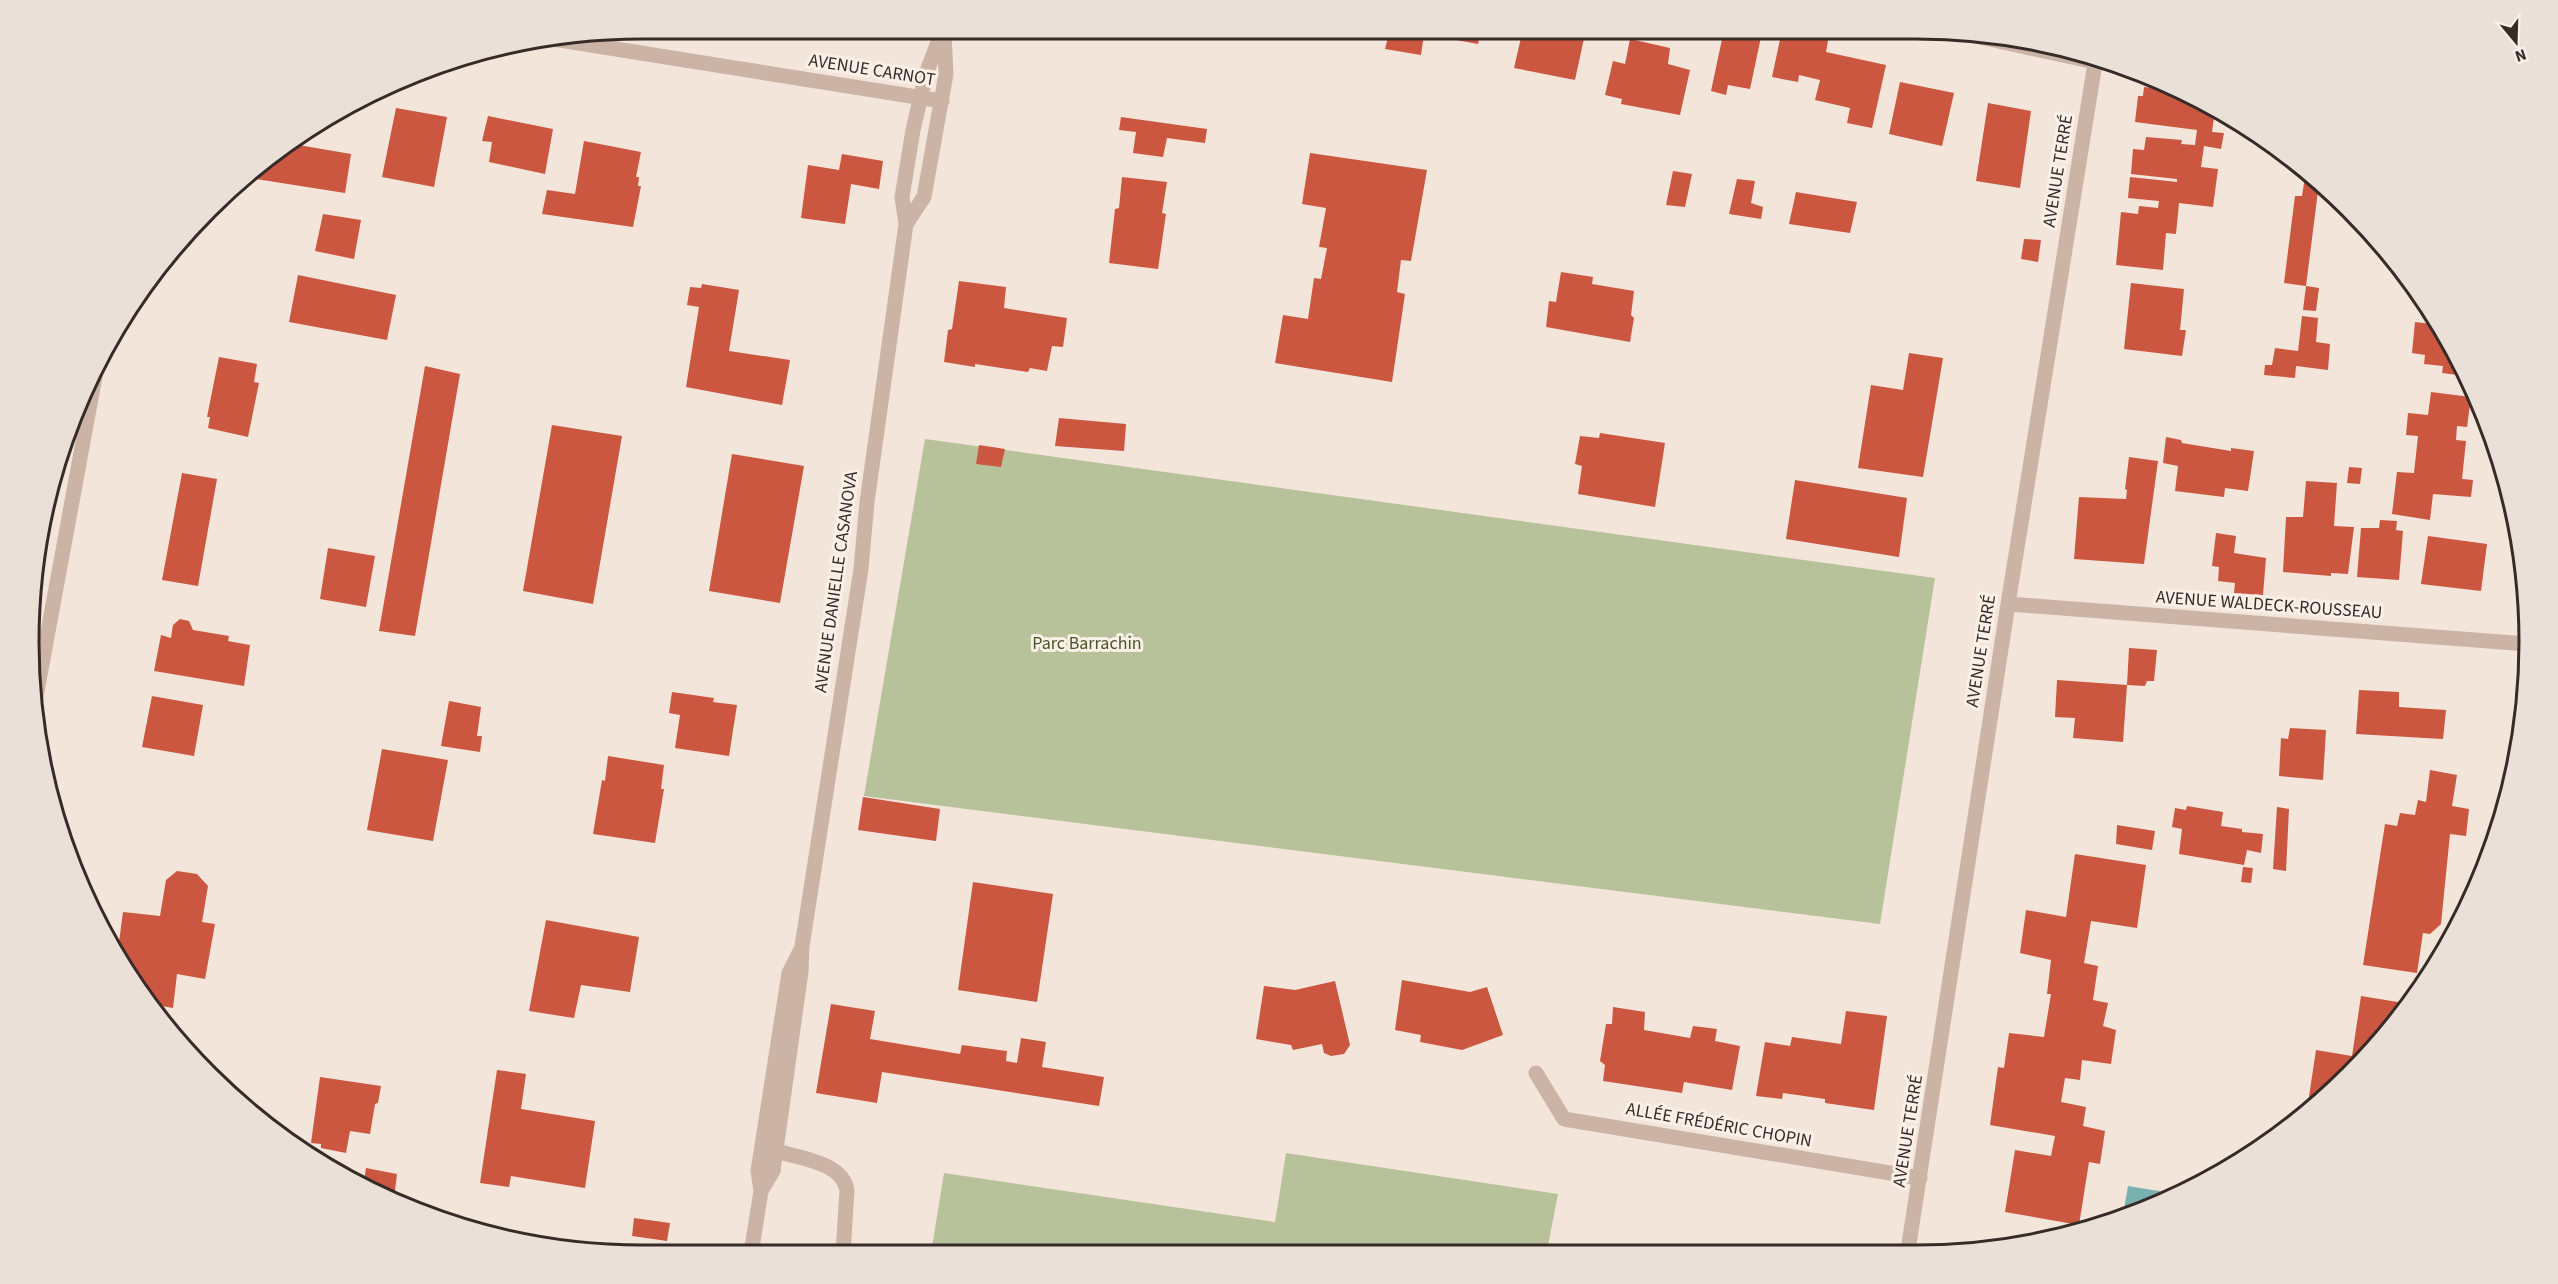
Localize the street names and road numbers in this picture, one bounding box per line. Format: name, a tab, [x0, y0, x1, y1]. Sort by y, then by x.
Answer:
street label: AVENUE CARNOT	[807, 48, 937, 92]
street label: AVENUE TERRÉ	[2037, 113, 2079, 229]
street label: AVENUE DANIELLE CASANOVA	[808, 469, 864, 694]
street label: AVENUE WALDECK-ROUSSEAU	[2155, 585, 2383, 625]
street label: AVENUE TERRÉ	[1960, 593, 2002, 709]
street label: AVENUE TERRÉ	[1887, 1073, 1929, 1189]
street label: ALLÉE FRÉDÉRIC CHOPIN	[1624, 1096, 1814, 1154]

